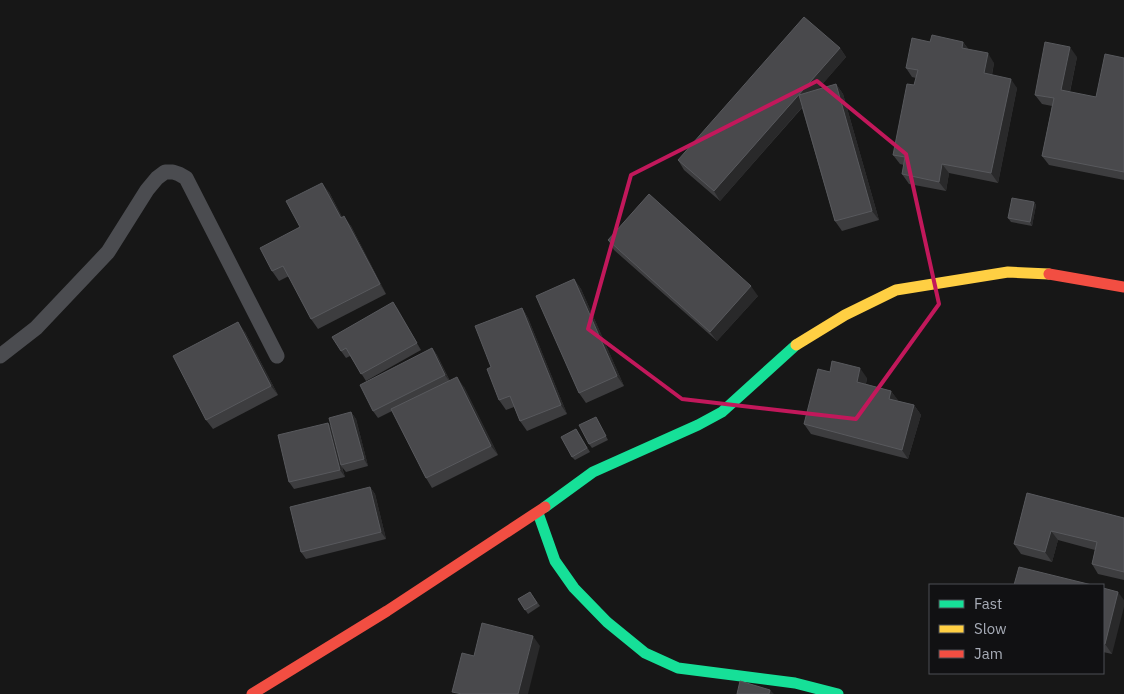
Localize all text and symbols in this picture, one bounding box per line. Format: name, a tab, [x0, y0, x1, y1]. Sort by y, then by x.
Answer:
legend	[929, 584, 1104, 674]
text: Fast	[974, 594, 1002, 613]
text: Slow	[974, 619, 1007, 638]
text: Jam	[974, 644, 1003, 663]

